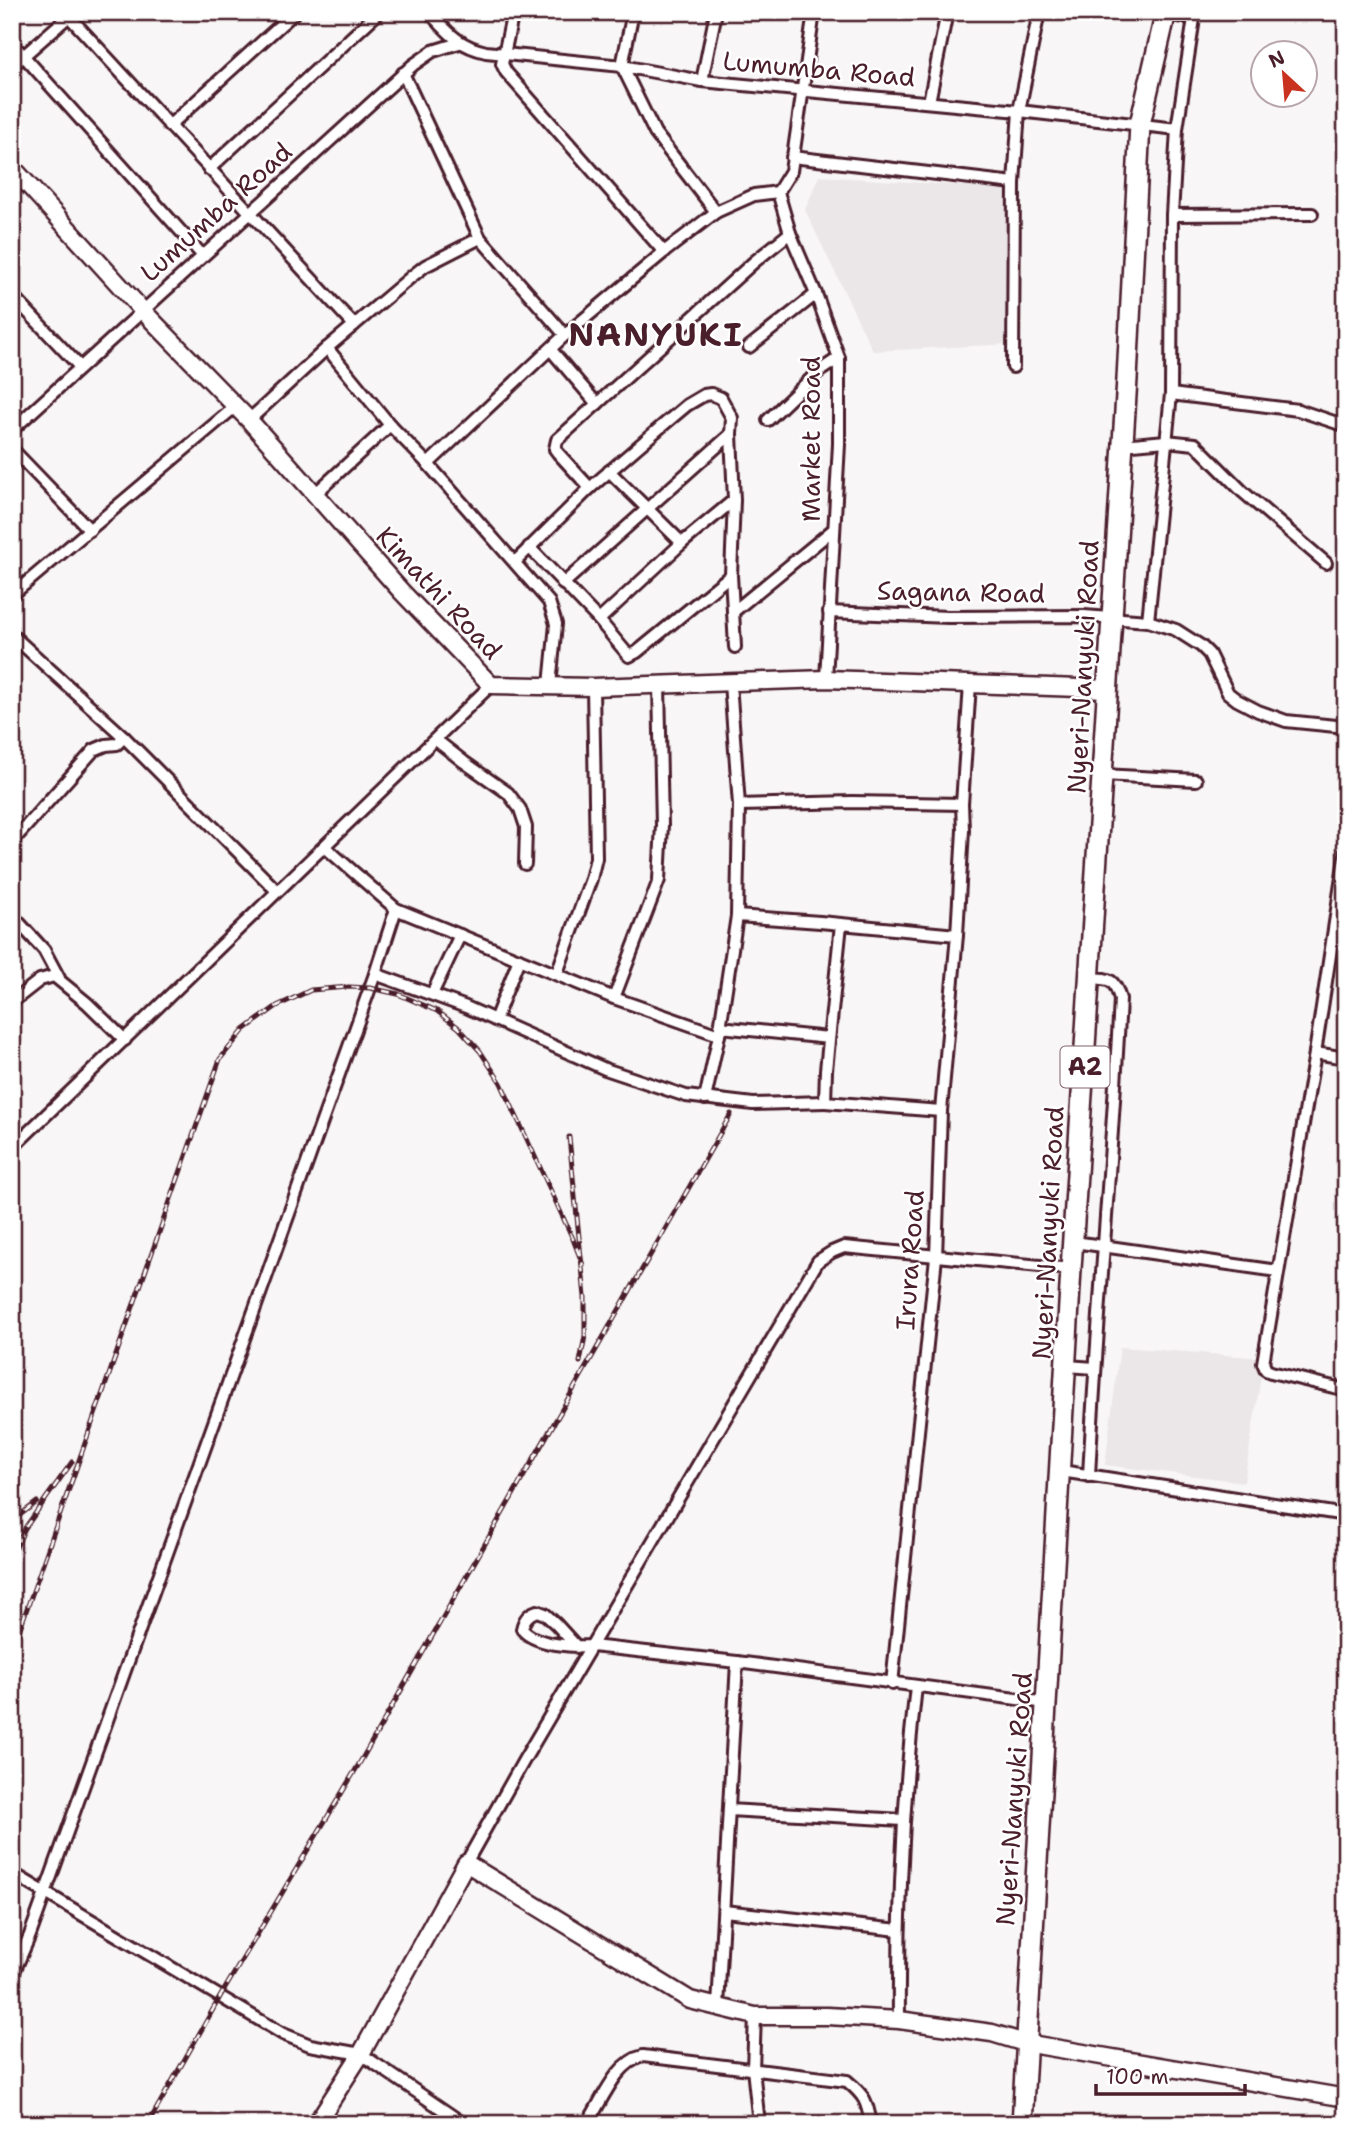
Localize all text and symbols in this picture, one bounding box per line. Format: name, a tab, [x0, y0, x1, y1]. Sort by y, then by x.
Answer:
north arrow	[1250, 38, 1320, 108]
street label: Lumumba Road	[721, 43, 917, 94]
text: N	[1265, 45, 1289, 74]
street label: Lumumba Road	[132, 134, 299, 289]
district label: NANYUKI	[568, 312, 744, 357]
street label: Market Road	[793, 356, 828, 522]
street label: Kimathi Road	[369, 519, 510, 667]
street label: Nyeri-Nanyuki Road	[1058, 539, 1107, 795]
street label: Sagana Road	[877, 573, 1045, 610]
road number: A2	[1060, 1046, 1110, 1087]
street label: Nyeri-Nanyuki Road	[1023, 1105, 1072, 1361]
street label: Irura Road	[887, 1189, 932, 1331]
street label: Nyeri-Nanyuki Road	[987, 1671, 1040, 1927]
scale bar	[1096, 2052, 1244, 2096]
text: 100 m	[1106, 2063, 1169, 2091]

